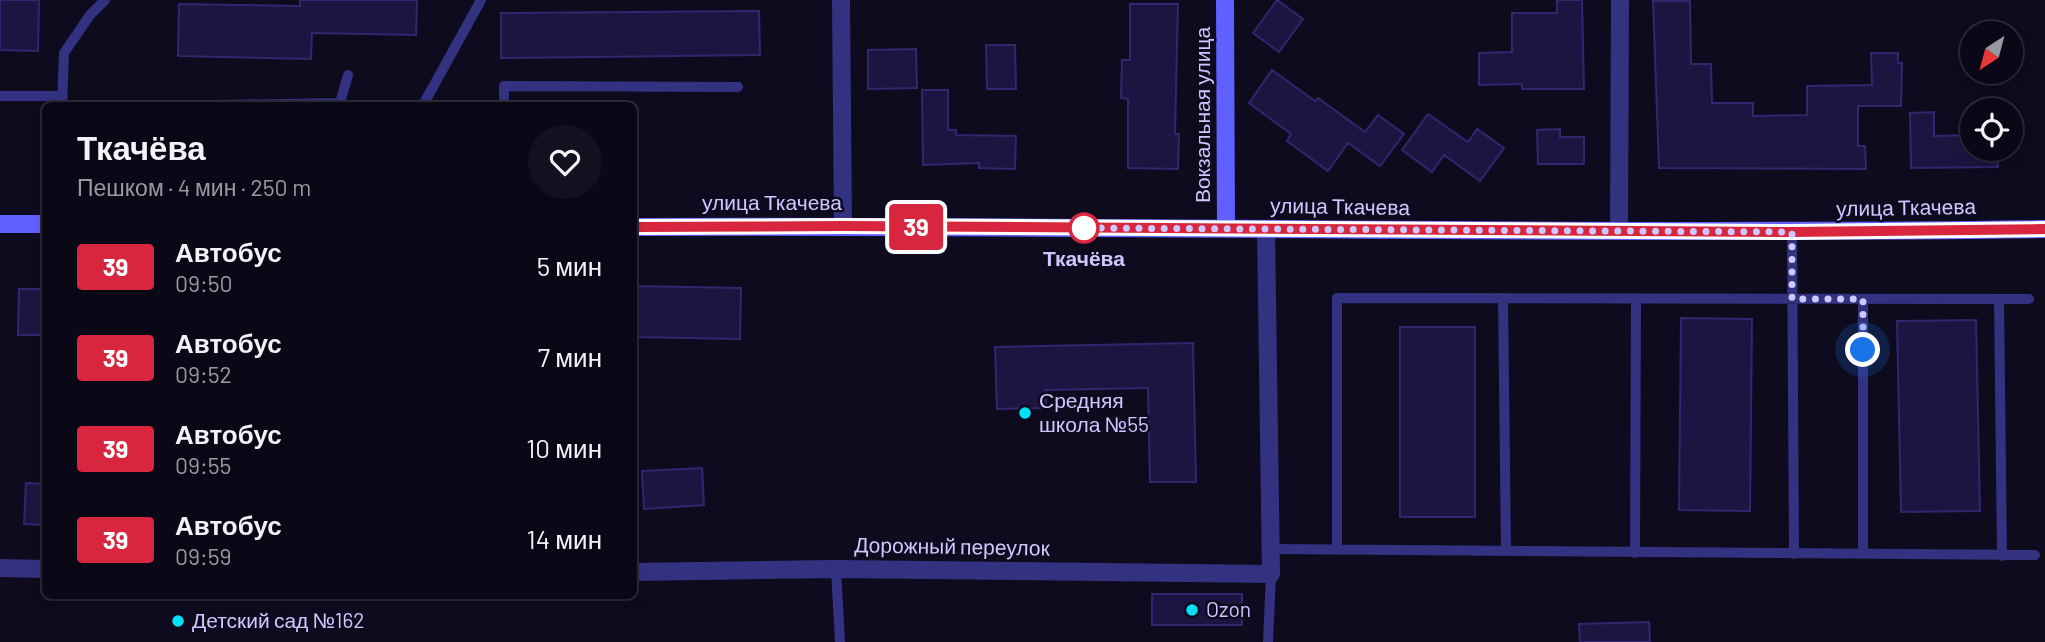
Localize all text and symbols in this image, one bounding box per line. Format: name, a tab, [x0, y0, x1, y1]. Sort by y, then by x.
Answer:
north arrow	[1960, 21, 2023, 84]
map controls	[1960, 21, 2023, 161]
street label: Вокзальная улица	[1189, 27, 1214, 203]
button: locate	[1960, 98, 2023, 161]
button: heart	[528, 125, 602, 199]
text: Ткачёва	[77, 127, 206, 167]
text: Пешком · 4 мин · 250 m	[77, 173, 311, 201]
street label: улица Ткачева	[702, 189, 842, 214]
street label: улица Ткачева	[1270, 192, 1411, 219]
street label: улица Ткачева	[1836, 193, 1976, 220]
line badge: 39	[884, 204, 948, 250]
text: 39	[903, 212, 929, 241]
marker: Ткачёва	[1069, 213, 1099, 243]
text: Автобус	[175, 236, 282, 267]
place label: Ткачёва	[1043, 245, 1125, 270]
text: 5 мин	[537, 250, 602, 281]
text: 39	[103, 252, 128, 281]
text: 09:50	[175, 269, 233, 297]
text: Автобус	[175, 327, 282, 358]
your location	[1845, 332, 1880, 367]
text: 7 мин	[538, 341, 602, 372]
text: 39	[103, 343, 128, 372]
text: 09:52	[175, 360, 232, 388]
place label: Средняя школа №55	[1039, 387, 1149, 436]
marker: Средняя школа №55	[1017, 405, 1033, 421]
text: Автобус	[175, 418, 282, 449]
text: 10 мин	[526, 432, 602, 463]
text: 39	[103, 434, 128, 463]
text: 09:55	[175, 451, 231, 479]
text: Автобус	[175, 509, 282, 540]
text: 14 мин	[527, 523, 602, 554]
text: 39	[103, 525, 128, 554]
street label: Дорожный переулок	[854, 531, 1051, 560]
text: 09:59	[175, 542, 232, 570]
place label: Ozon	[1206, 596, 1251, 621]
marker: Ozon	[1184, 602, 1200, 618]
place label: Детский сад №162	[192, 607, 365, 632]
marker: Детский сад №162	[170, 613, 186, 629]

